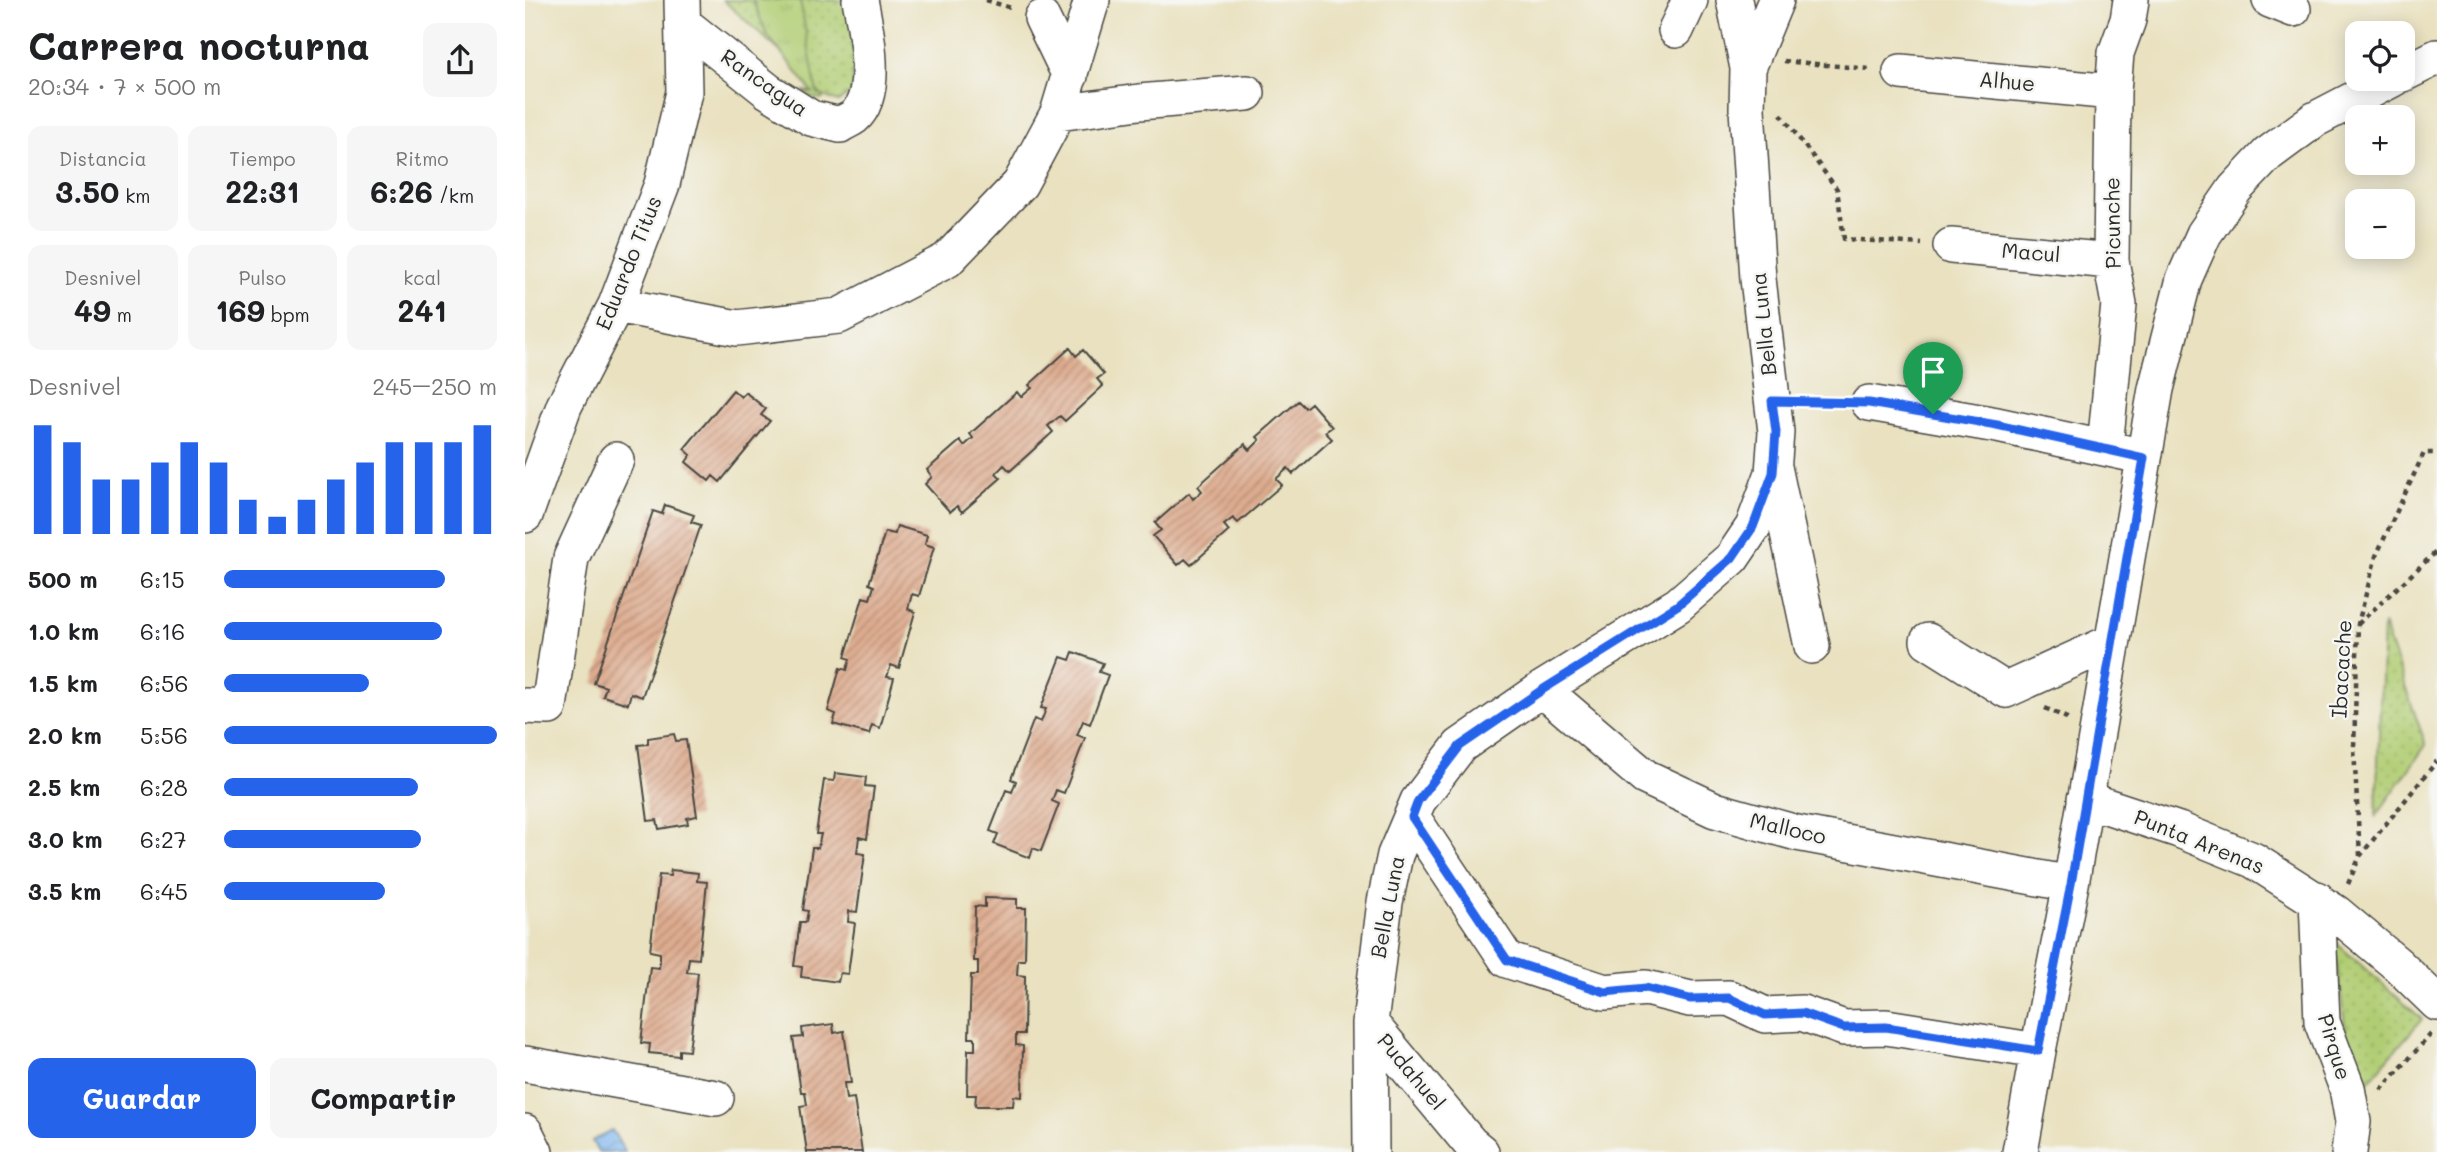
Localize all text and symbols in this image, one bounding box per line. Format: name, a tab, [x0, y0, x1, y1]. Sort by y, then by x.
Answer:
text: Carrera nocturna	[28, 20, 370, 70]
map controls	[2345, 21, 2415, 259]
button: locate	[2345, 21, 2415, 91]
button: share	[423, 23, 497, 97]
street label: Rancagua	[716, 42, 814, 122]
street label: Alhue	[1978, 65, 2036, 96]
text: 20:34 · 7 × 500 m	[28, 71, 221, 101]
button: +	[2345, 105, 2415, 175]
text: Distancia	[59, 146, 147, 171]
text: Tiempo	[229, 146, 296, 171]
text: Ritmo	[396, 146, 449, 171]
text: 3.50	[55, 171, 119, 211]
text: 22:31	[225, 171, 300, 211]
text: 6:26	[370, 171, 433, 211]
street label: Picunche	[2097, 177, 2126, 269]
text: km	[119, 183, 151, 208]
text: /km	[433, 183, 474, 208]
button: −	[2345, 189, 2415, 259]
street label: Eduardo Titus	[588, 192, 667, 333]
street label: Macul	[2001, 235, 2062, 268]
text: Desnivel	[64, 265, 141, 290]
text: Pulso	[239, 265, 286, 290]
text: kcal	[403, 265, 441, 290]
street label: Bella Luna	[1744, 271, 1781, 377]
text: 49	[74, 290, 111, 330]
text: 169	[215, 290, 265, 330]
text: 241	[398, 290, 447, 330]
text: m	[111, 302, 132, 327]
text: bpm	[265, 302, 310, 327]
pin	[1903, 342, 1963, 414]
icon: arrive	[1914, 353, 1952, 391]
text: Desnivel	[28, 371, 121, 401]
text: 245–250 m	[372, 371, 497, 401]
text: 500 m	[28, 564, 98, 594]
text: 6:15	[140, 564, 185, 594]
text: 1.0 km	[28, 616, 99, 646]
text: 6:16	[140, 616, 185, 646]
street label: Ibacache	[2324, 619, 2357, 719]
text: 1.5 km	[28, 668, 98, 698]
text: 6:56	[140, 668, 188, 698]
text: 2.0 km	[28, 720, 102, 750]
text: 5:56	[140, 720, 188, 750]
text: 2.5 km	[28, 772, 100, 802]
text: 6:28	[140, 772, 188, 802]
street label: Punta Arenas	[2131, 802, 2269, 879]
street label: Malloco	[1747, 806, 1829, 849]
text: 3.0 km	[28, 824, 103, 854]
text: 6:27	[140, 824, 187, 854]
street label: Bella Luna	[1363, 853, 1410, 960]
text: 3.5 km	[28, 876, 101, 906]
text: 6:45	[140, 876, 188, 906]
street label: Pirque	[2313, 1010, 2358, 1083]
street label: Pudahuel	[1372, 1027, 1452, 1115]
button: Guardar	[28, 1058, 256, 1138]
button: Compartir	[270, 1058, 497, 1138]

